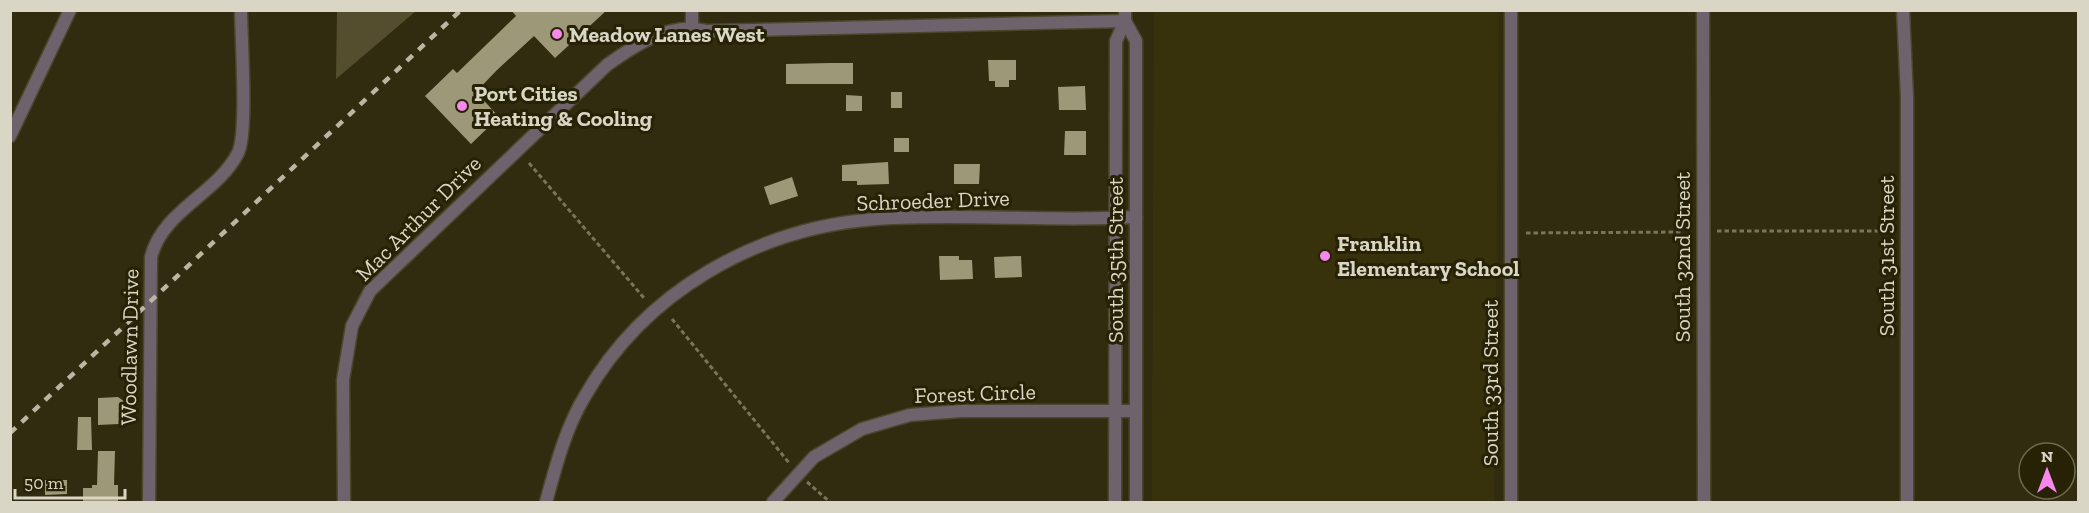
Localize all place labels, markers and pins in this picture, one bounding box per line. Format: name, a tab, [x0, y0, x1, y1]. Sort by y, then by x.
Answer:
place label: Meadow Lanes West	[569, 21, 765, 48]
marker: Meadow Lanes West	[550, 27, 564, 41]
place label: Port Cities Heating & Cooling	[474, 80, 653, 132]
marker: Port Cities Heating & Cooling	[455, 99, 469, 113]
place label: Franklin Elementary School	[1337, 230, 1519, 282]
marker: Franklin Elementary School	[1318, 249, 1332, 263]

